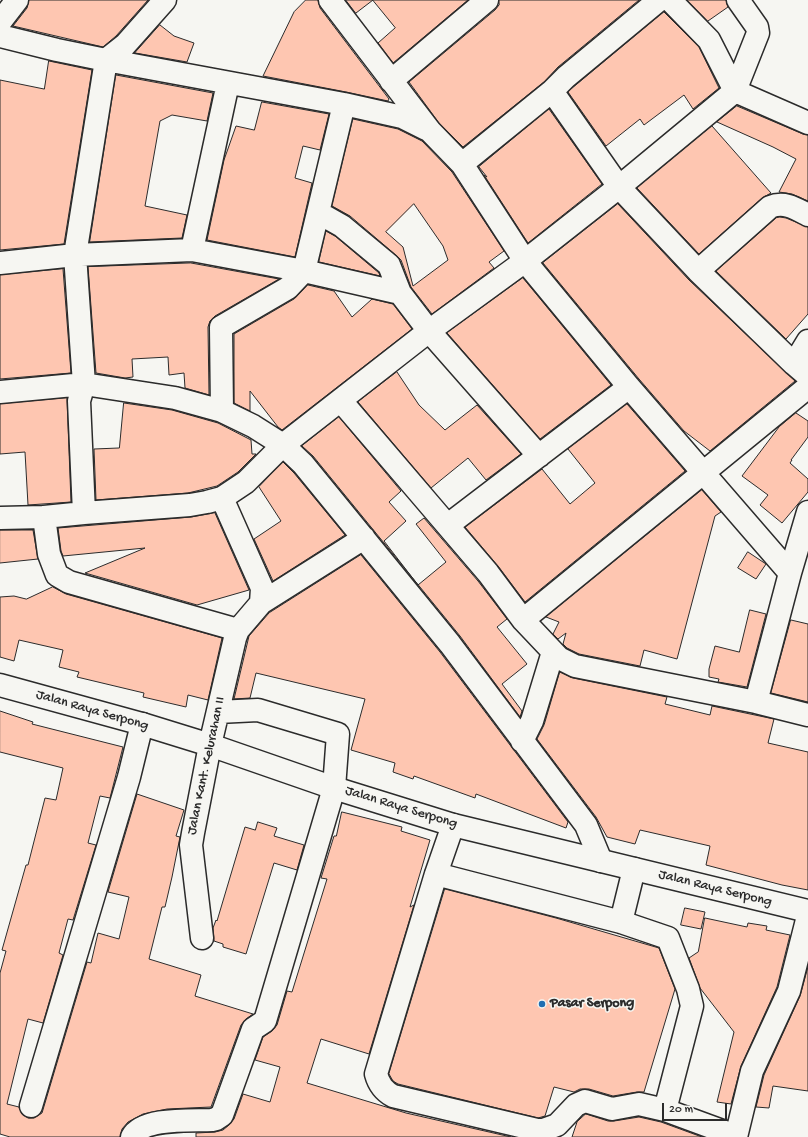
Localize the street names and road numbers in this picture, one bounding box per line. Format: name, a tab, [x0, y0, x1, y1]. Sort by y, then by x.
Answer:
street label: Jalan Raya Serpong	[34, 687, 150, 735]
street label: Jalan Kant. Kelurahan II	[184, 695, 230, 837]
street label: Jalan Raya Serpong	[343, 783, 459, 833]
street label: Jalan Raya Serpong	[656, 867, 774, 911]

